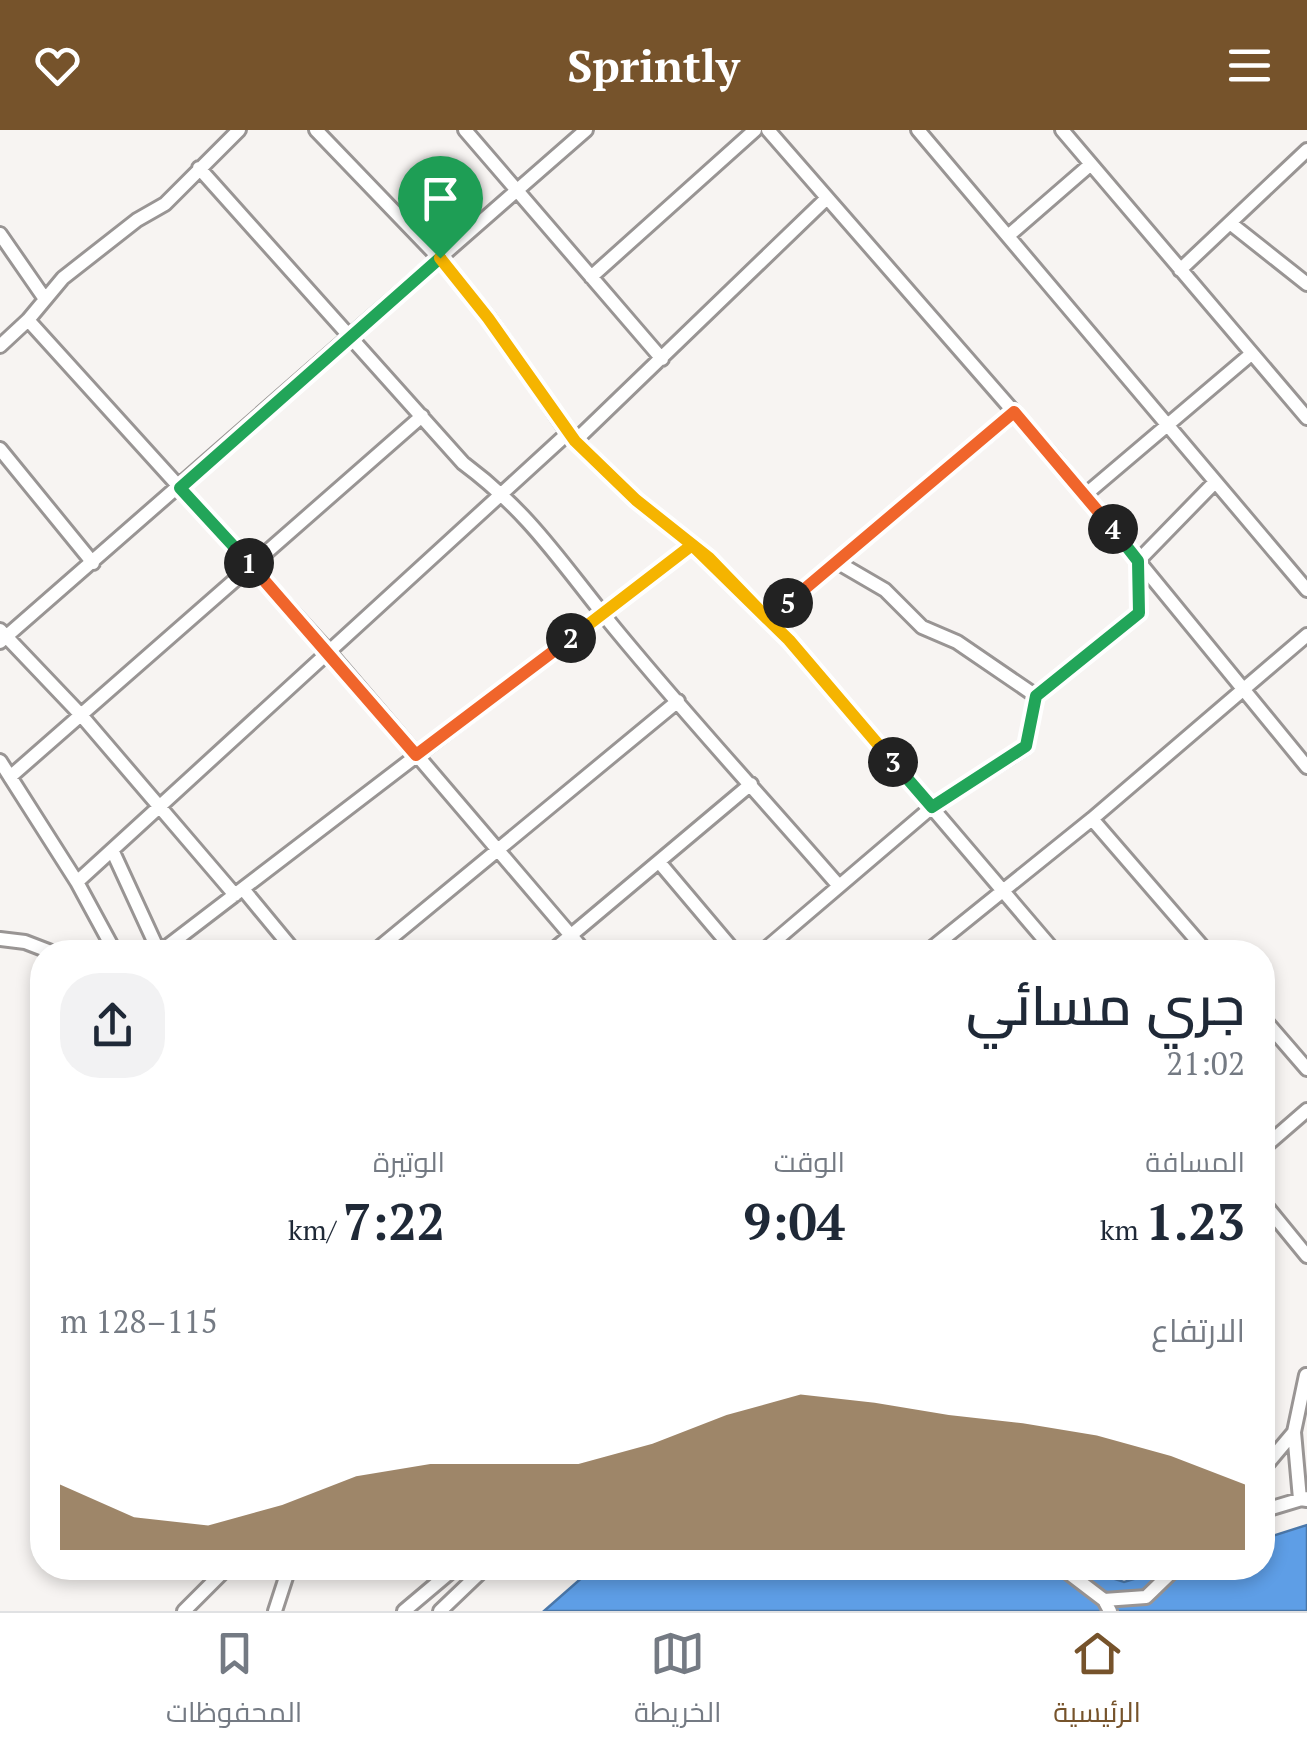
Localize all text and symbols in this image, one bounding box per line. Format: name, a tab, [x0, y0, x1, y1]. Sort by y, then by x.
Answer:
text: Sprintly	[567, 35, 740, 95]
icon: heart	[30, 38, 85, 93]
icon: menu	[1222, 38, 1277, 93]
pin	[398, 156, 483, 259]
icon: arrive	[413, 171, 468, 226]
pin: 4	[1088, 504, 1138, 554]
text: 4	[1105, 510, 1121, 547]
pin: 1	[224, 538, 274, 588]
text: 1	[241, 544, 257, 581]
pin: 5	[763, 578, 813, 628]
text: 5	[780, 584, 796, 621]
pin: 2	[546, 613, 596, 663]
text: 2	[563, 619, 579, 656]
pin: 3	[868, 737, 918, 787]
text: 3	[885, 743, 901, 780]
text: جري مسائي	[966, 968, 1245, 1041]
button: share	[60, 973, 165, 1078]
text: 21:02	[1166, 1042, 1245, 1084]
text: الوتيرة	[373, 1143, 445, 1180]
text: الوقت	[774, 1143, 845, 1180]
text: المسافة	[1145, 1143, 1245, 1180]
text: 7:22	[343, 1188, 445, 1254]
text: 9:04	[743, 1188, 845, 1254]
text: 1.23	[1145, 1188, 1245, 1254]
text: /km	[288, 1211, 343, 1248]
text: km	[1100, 1211, 1145, 1248]
text: 115–128 m	[60, 1300, 218, 1342]
text: الارتفاع	[1151, 1309, 1245, 1351]
tab: المحفوظات	[166, 1626, 302, 1738]
tab: الخريطة	[634, 1626, 721, 1738]
tab: الرئيسية	[1053, 1626, 1141, 1738]

